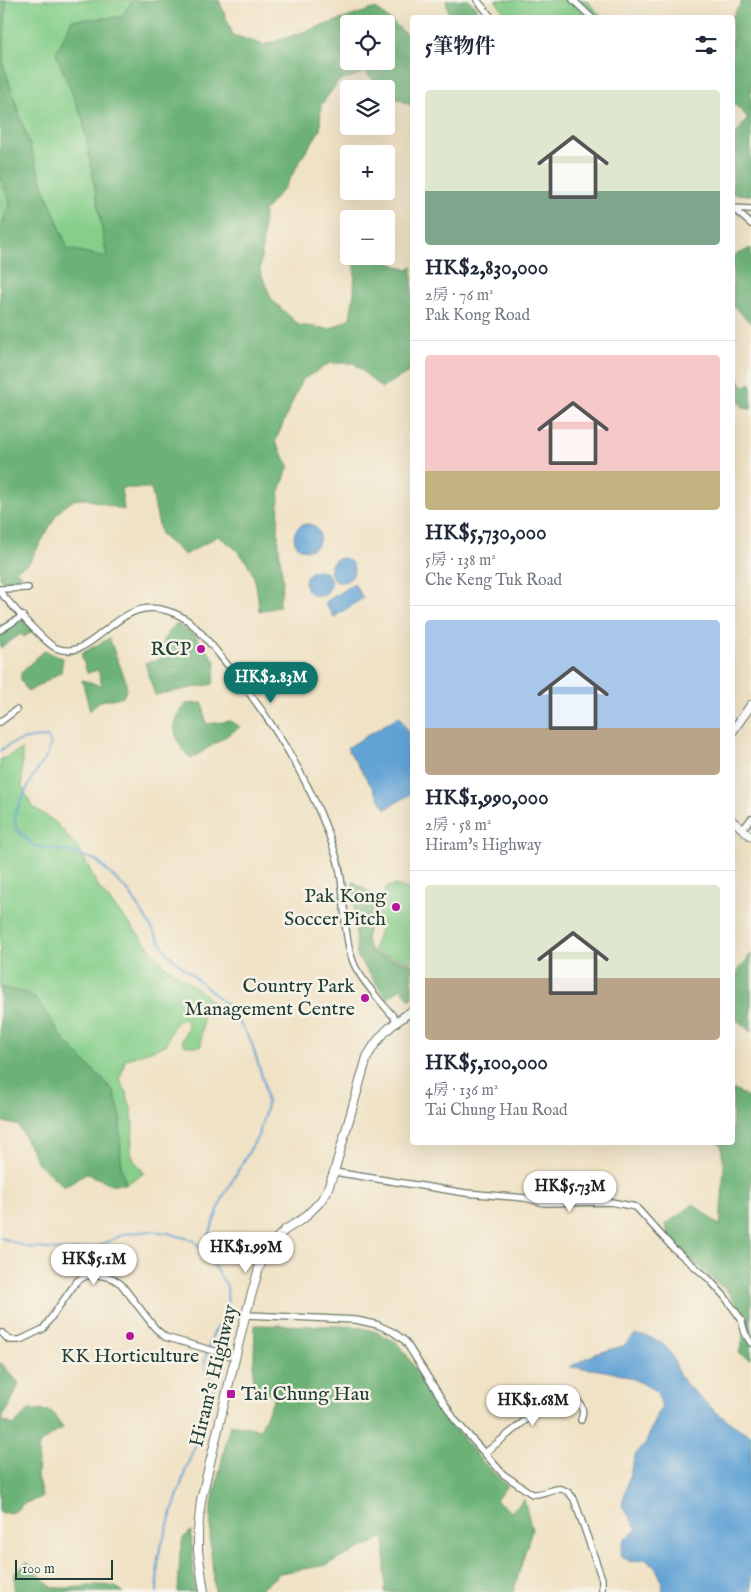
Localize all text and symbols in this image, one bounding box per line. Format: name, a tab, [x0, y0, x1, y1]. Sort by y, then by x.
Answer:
map controls	[340, 15, 395, 265]
button: locate	[340, 15, 395, 70]
icon: filters	[692, 31, 720, 59]
text: 5筆物件	[425, 34, 496, 61]
button: layers	[340, 80, 395, 135]
icon: home	[528, 122, 618, 212]
button: +	[340, 145, 395, 200]
button: −	[340, 210, 395, 265]
text: HK$2,830,000	[425, 255, 548, 282]
text: 2房 · 76 m²	[425, 286, 494, 306]
text: Pak Kong Road	[425, 306, 530, 326]
icon: home	[528, 388, 618, 478]
text: HK$5,730,000	[425, 520, 546, 547]
text: 5房 · 138 m²	[425, 551, 496, 571]
text: Che Keng Tuk Road	[425, 571, 562, 591]
place label: RCP	[150, 637, 191, 662]
marker: RCP	[195, 643, 207, 655]
icon: home	[528, 653, 618, 743]
pin: HK$2.83M	[219, 662, 323, 704]
text: HK$2.83M	[235, 668, 307, 688]
text: HK$1,990,000	[425, 785, 548, 812]
text: 2房 · 58 m²	[425, 816, 491, 836]
text: Hiram's Highway	[425, 836, 542, 856]
place label: Pak Kong Soccer Pitch	[284, 884, 387, 932]
marker: Pak Kong Soccer Pitch	[390, 901, 402, 913]
icon: home	[528, 918, 618, 1008]
place label: Country Park Management Centre	[184, 974, 355, 1022]
marker: Country Park Management Centre	[359, 992, 371, 1004]
text: HK$5,100,000	[425, 1050, 548, 1077]
text: 4房 · 136 m²	[425, 1081, 498, 1101]
text: Tai Chung Hau Road	[425, 1101, 568, 1121]
pin: HK$5.73M	[518, 1170, 622, 1213]
text: HK$5.73M	[534, 1177, 606, 1197]
pin: HK$1.99M	[194, 1232, 298, 1274]
text: HK$1.99M	[210, 1238, 282, 1258]
pin: HK$5.1M	[48, 1244, 140, 1286]
text: HK$5.1M	[62, 1250, 126, 1270]
street label: Hiram's Highway	[184, 1302, 244, 1450]
marker: KK Horticulture	[124, 1330, 136, 1342]
place label: KK Horticulture	[61, 1344, 199, 1369]
place label: Tai Chung Hau	[241, 1382, 370, 1407]
pin: HK$1.68M	[481, 1384, 585, 1427]
marker: Tai Chung Hau	[225, 1388, 237, 1400]
text: HK$1.68M	[497, 1391, 569, 1411]
scale bar	[15, 1557, 112, 1580]
text: 100 m	[22, 1560, 55, 1578]

